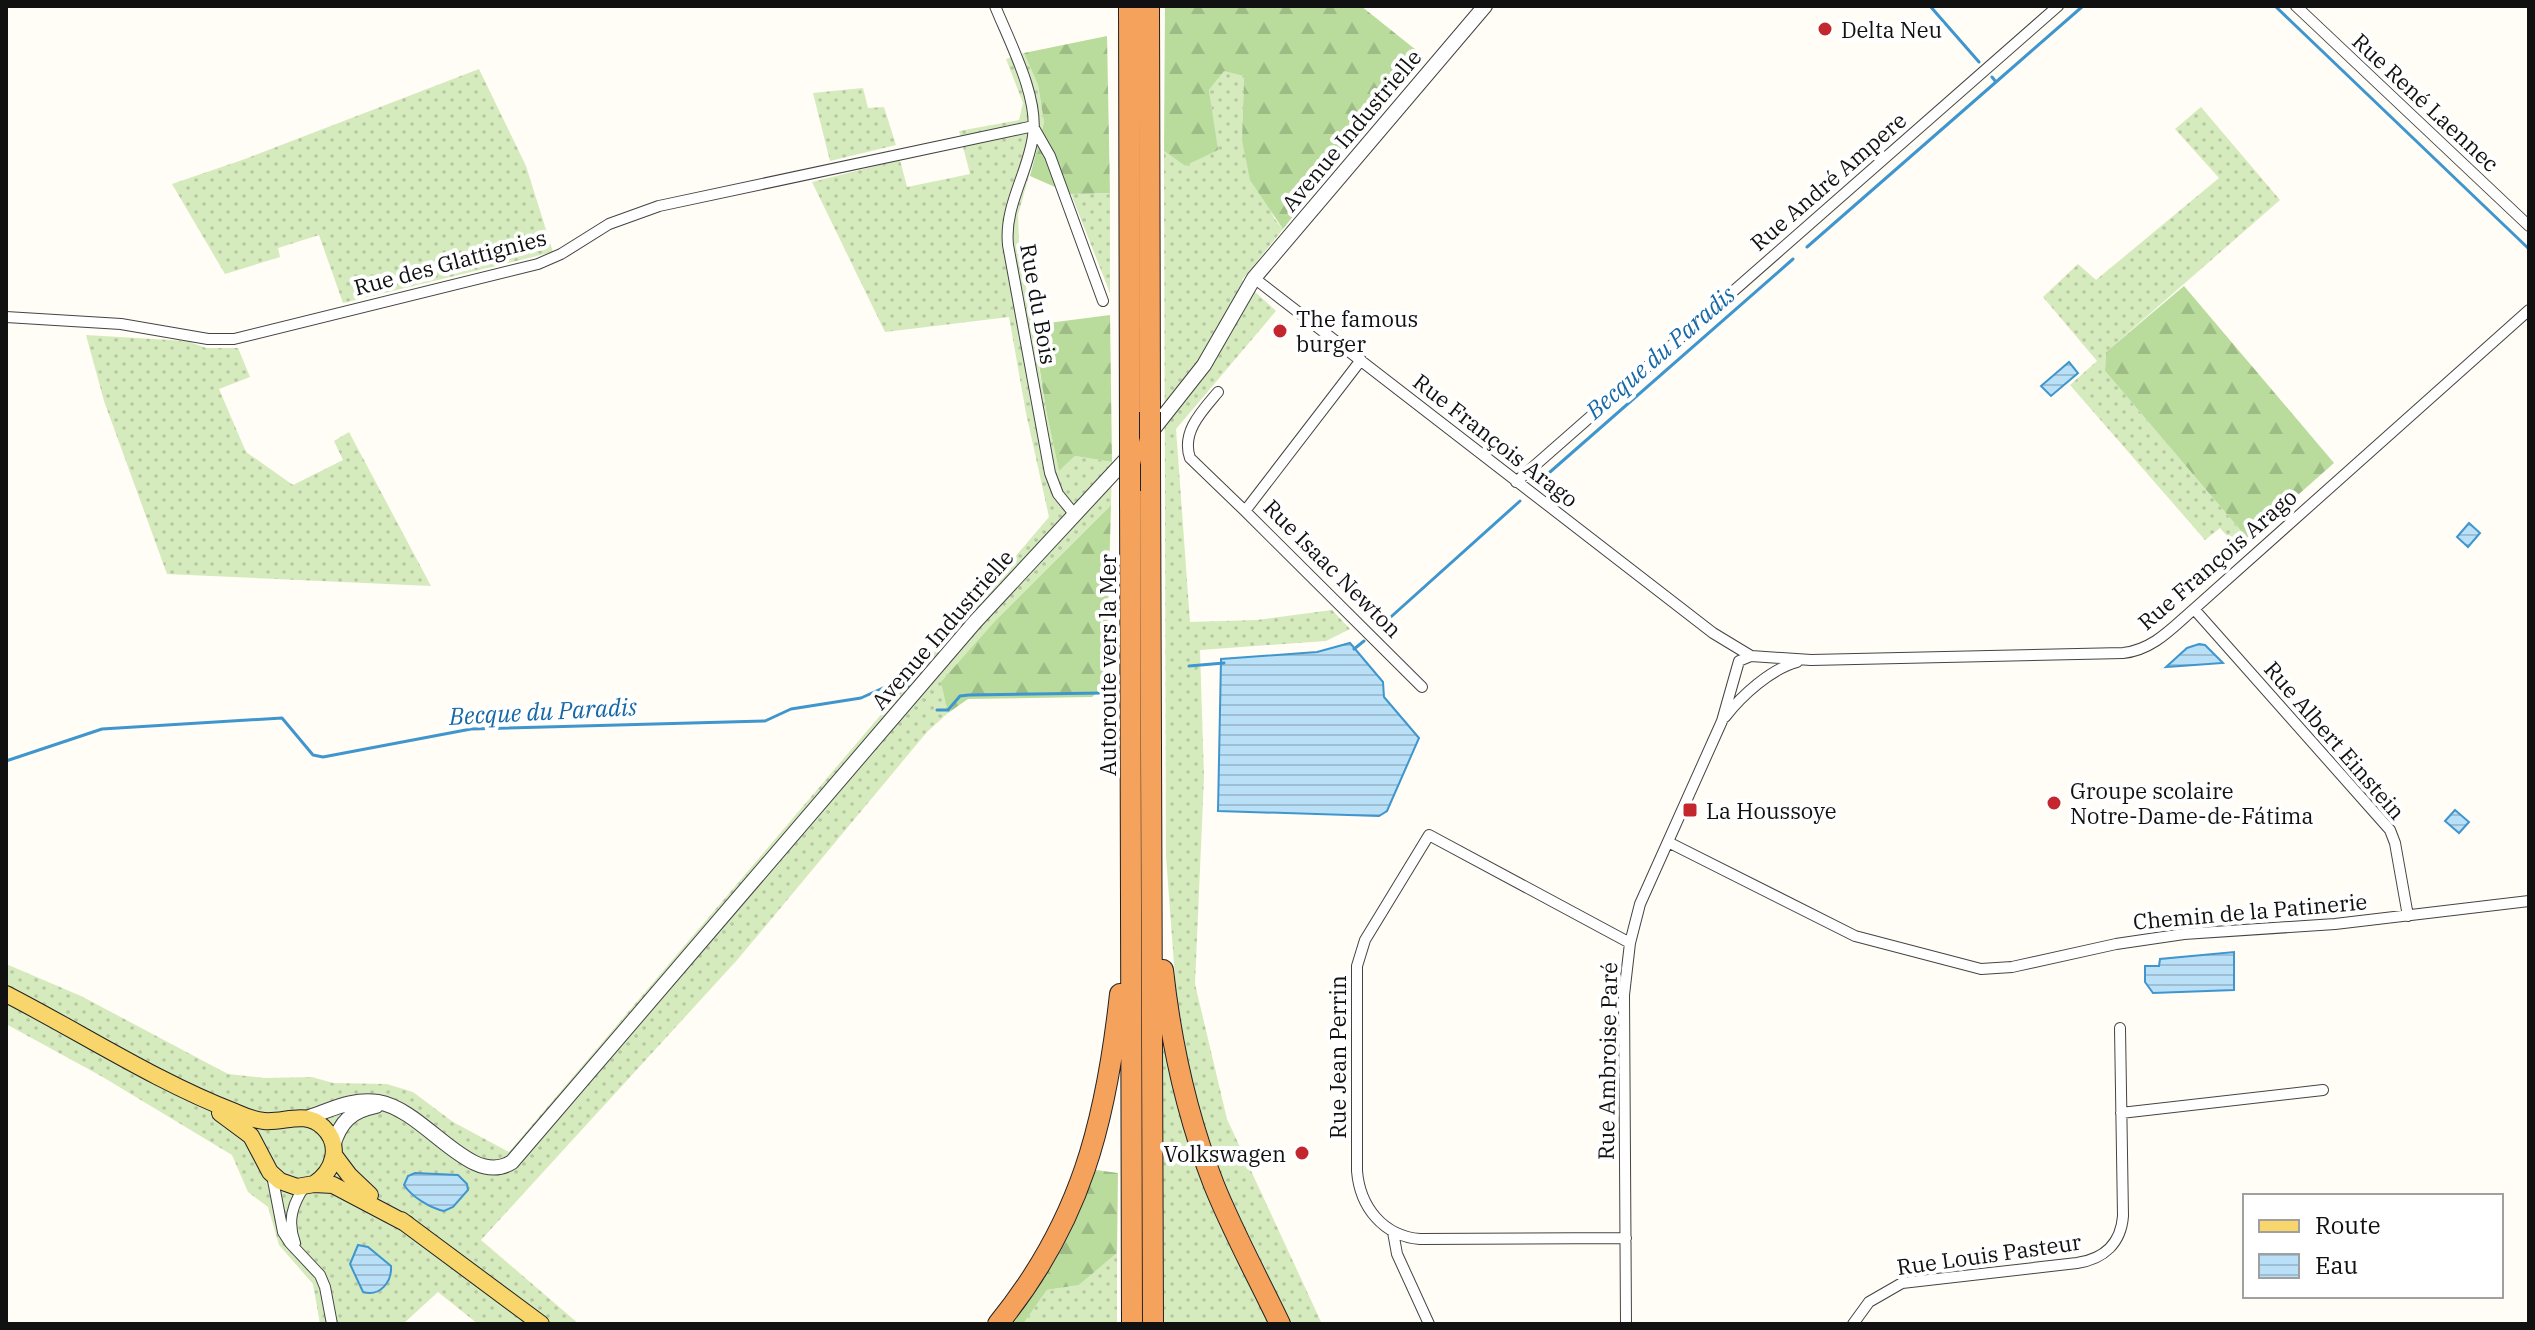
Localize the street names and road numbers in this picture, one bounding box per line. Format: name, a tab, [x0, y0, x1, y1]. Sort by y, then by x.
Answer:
street label: Rue René Laennec	[2346, 26, 2506, 178]
street label: Avenue Industrielle	[1275, 43, 1427, 217]
street label: Rue André Ampere	[1744, 105, 1912, 257]
street label: Rue des Glattignies	[351, 222, 549, 302]
street label: Rue du Bois	[1014, 241, 1064, 367]
street label: Rue François Arago	[1408, 367, 1584, 513]
street label: Rue François Arago	[2131, 482, 2303, 636]
street label: Rue Isaac Newton	[1258, 493, 1408, 643]
street label: Avenue Industrielle	[864, 543, 1020, 715]
street label: Autoroute vers la Mer	[1093, 554, 1122, 776]
street label: Rue Albert Einstein	[2258, 655, 2412, 825]
street label: Chemin de la Patinerie	[2132, 886, 2368, 936]
street label: Rue Ambroise Paré	[1591, 962, 1623, 1160]
street label: Rue Jean Perrin	[1323, 975, 1352, 1139]
street label: Rue Louis Pasteur	[1895, 1227, 2083, 1281]

